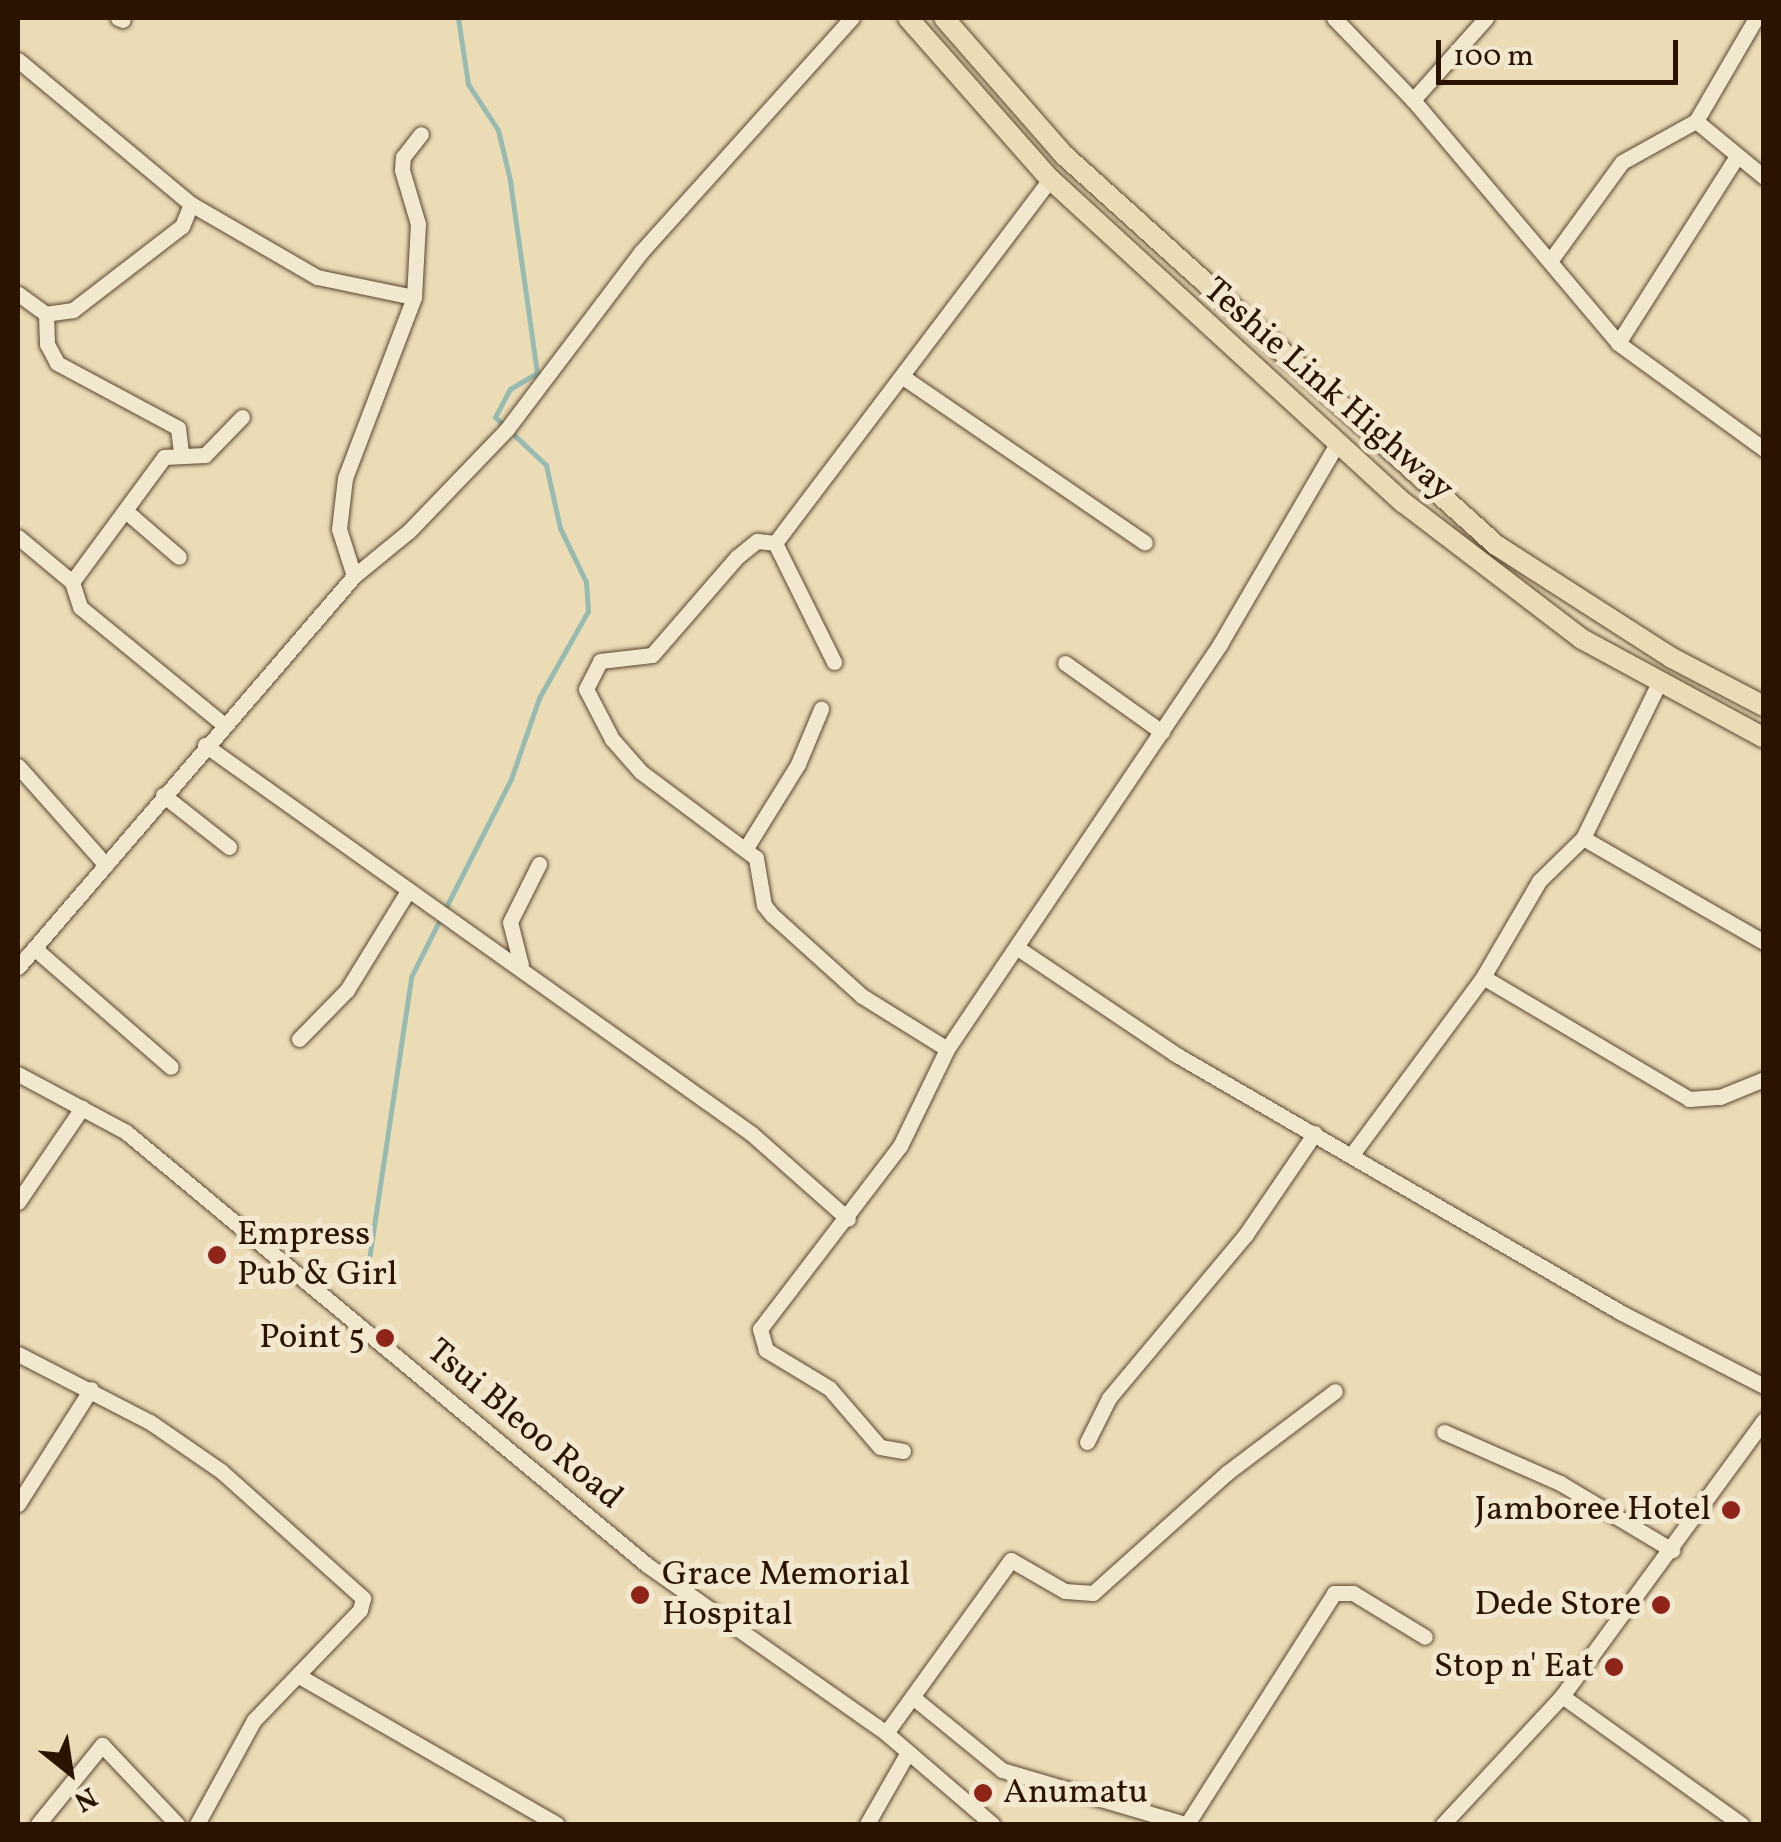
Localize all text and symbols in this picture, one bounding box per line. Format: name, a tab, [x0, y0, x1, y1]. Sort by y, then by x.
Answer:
scale bar	[1441, 20, 1684, 82]
text: 100 m	[1453, 36, 1534, 78]
street label: Teshie Link Highway	[1194, 270, 1462, 510]
place label: Empress Pub & Girl	[237, 1214, 397, 1296]
marker: Empress Pub & Girl	[206, 1244, 228, 1266]
place label: Point 5	[259, 1317, 365, 1359]
marker: Point 5	[374, 1327, 396, 1349]
street label: Tsui Bleoo Road	[417, 1331, 631, 1519]
place label: Jamboree Hotel	[1475, 1489, 1711, 1531]
marker: Jamboree Hotel	[1720, 1499, 1742, 1521]
place label: Grace Memorial Hospital	[662, 1554, 910, 1636]
marker: Grace Memorial Hospital	[627, 1582, 653, 1608]
place label: Dede Store	[1474, 1584, 1641, 1626]
marker: Dede Store	[1650, 1594, 1672, 1616]
place label: Stop n' Eat	[1434, 1646, 1594, 1688]
marker: Stop n' Eat	[1603, 1656, 1625, 1678]
north arrow	[20, 1722, 120, 1822]
place label: Anumatu	[1003, 1772, 1148, 1814]
text: N	[67, 1776, 104, 1820]
marker: Anumatu	[972, 1782, 994, 1804]

